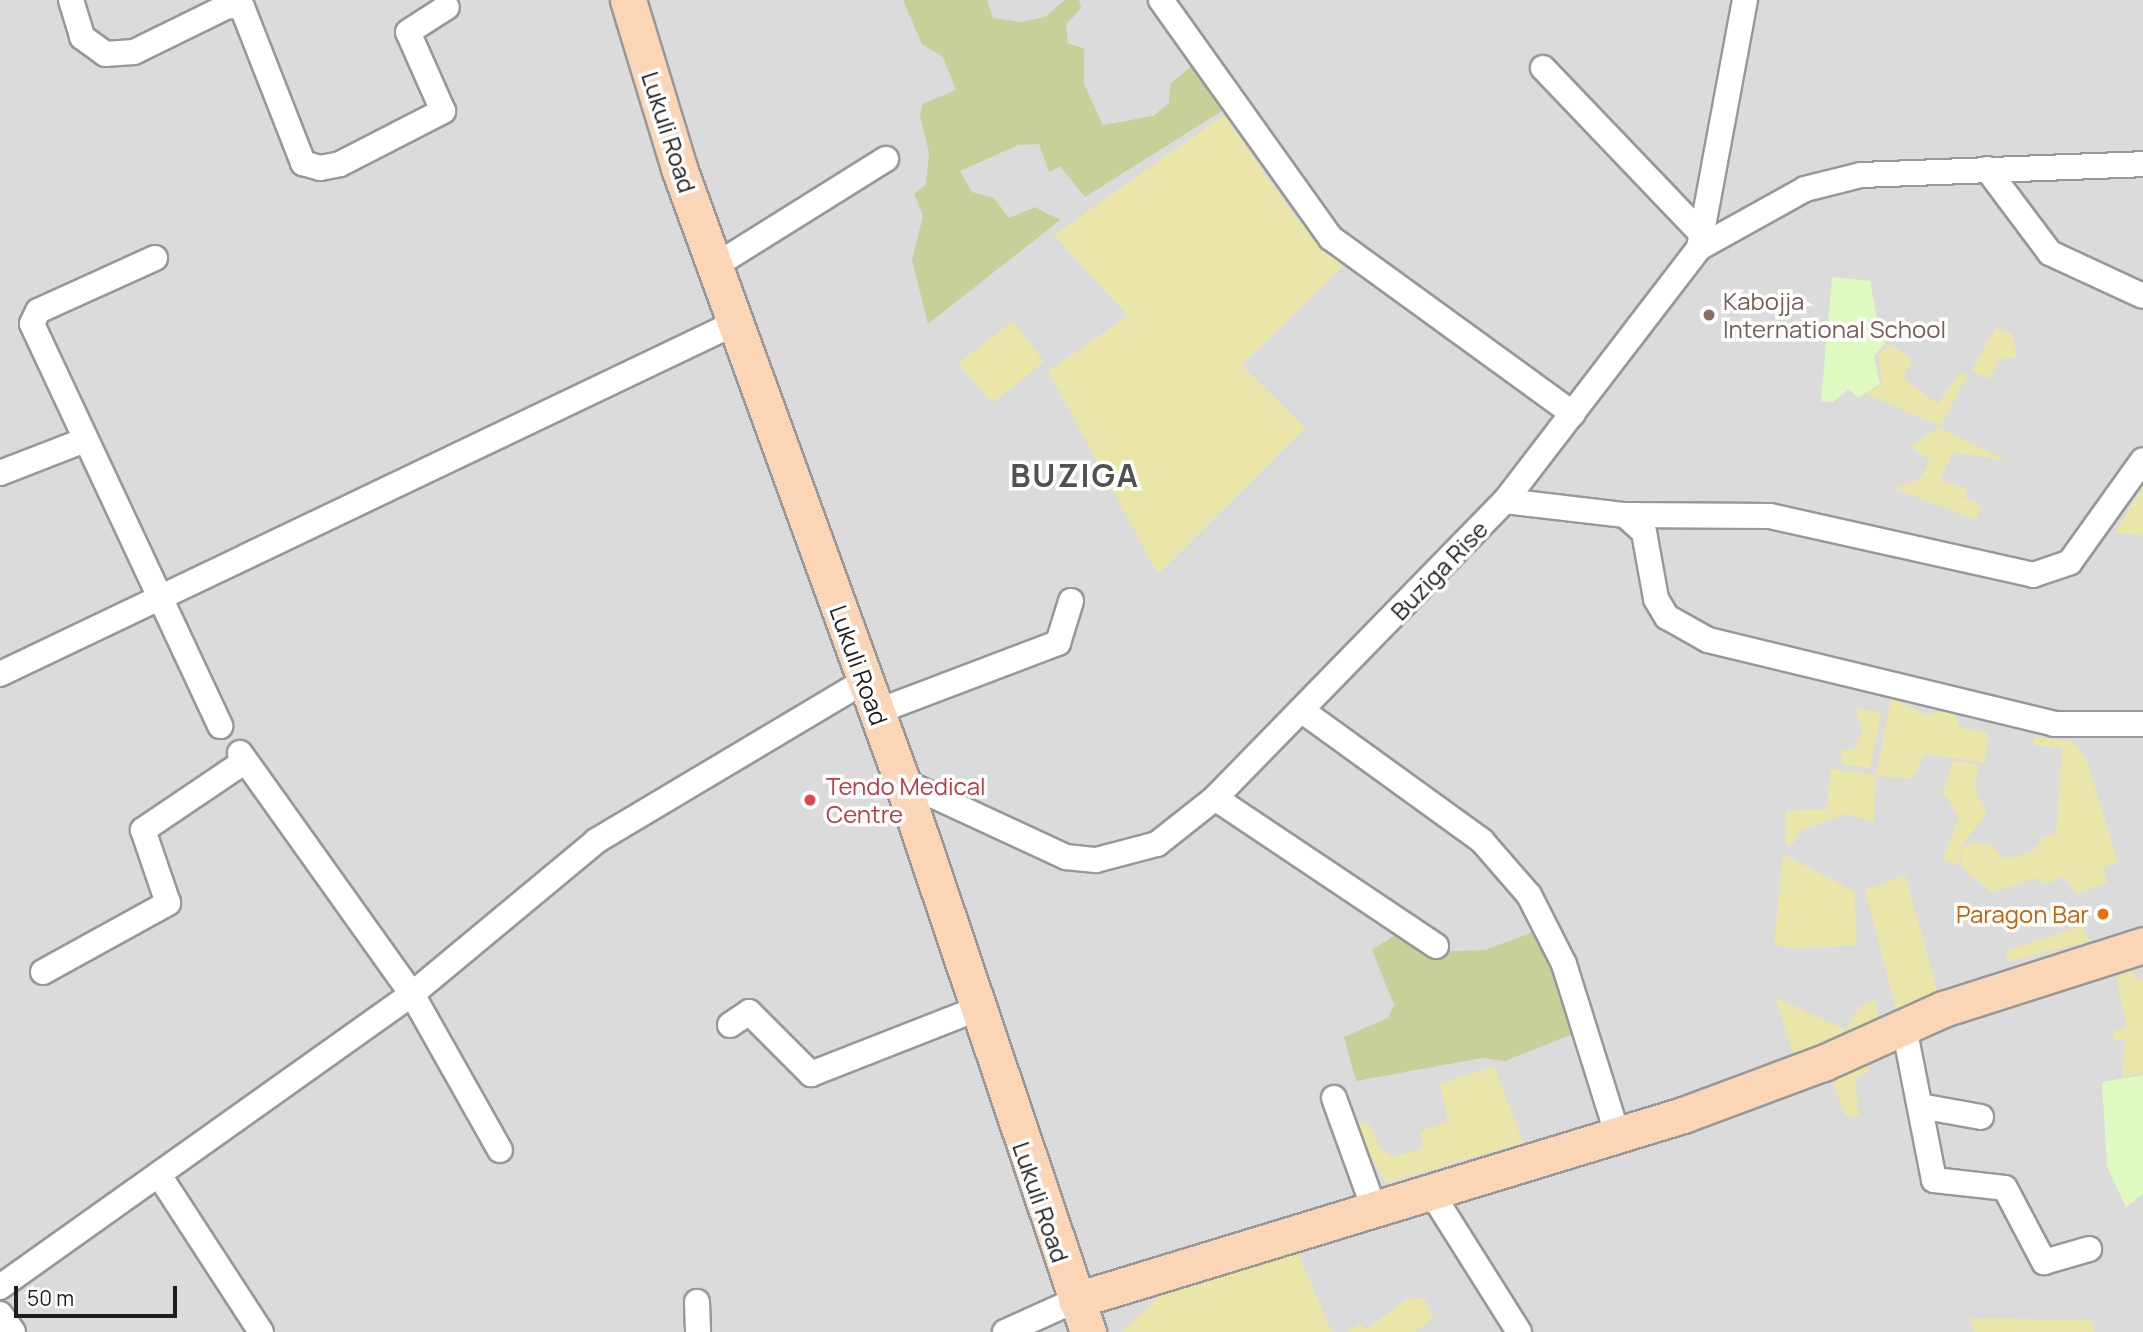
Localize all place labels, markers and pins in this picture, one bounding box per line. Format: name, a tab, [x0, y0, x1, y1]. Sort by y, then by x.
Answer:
place label: Kabojja International School	[1723, 287, 1946, 343]
marker: Kabojja International School	[1701, 307, 1717, 323]
place label: Tendo Medical Centre	[826, 772, 986, 828]
marker: Tendo Medical Centre	[800, 790, 820, 810]
place label: Paragon Bar	[1956, 900, 2089, 928]
marker: Paragon Bar	[2095, 906, 2111, 922]

